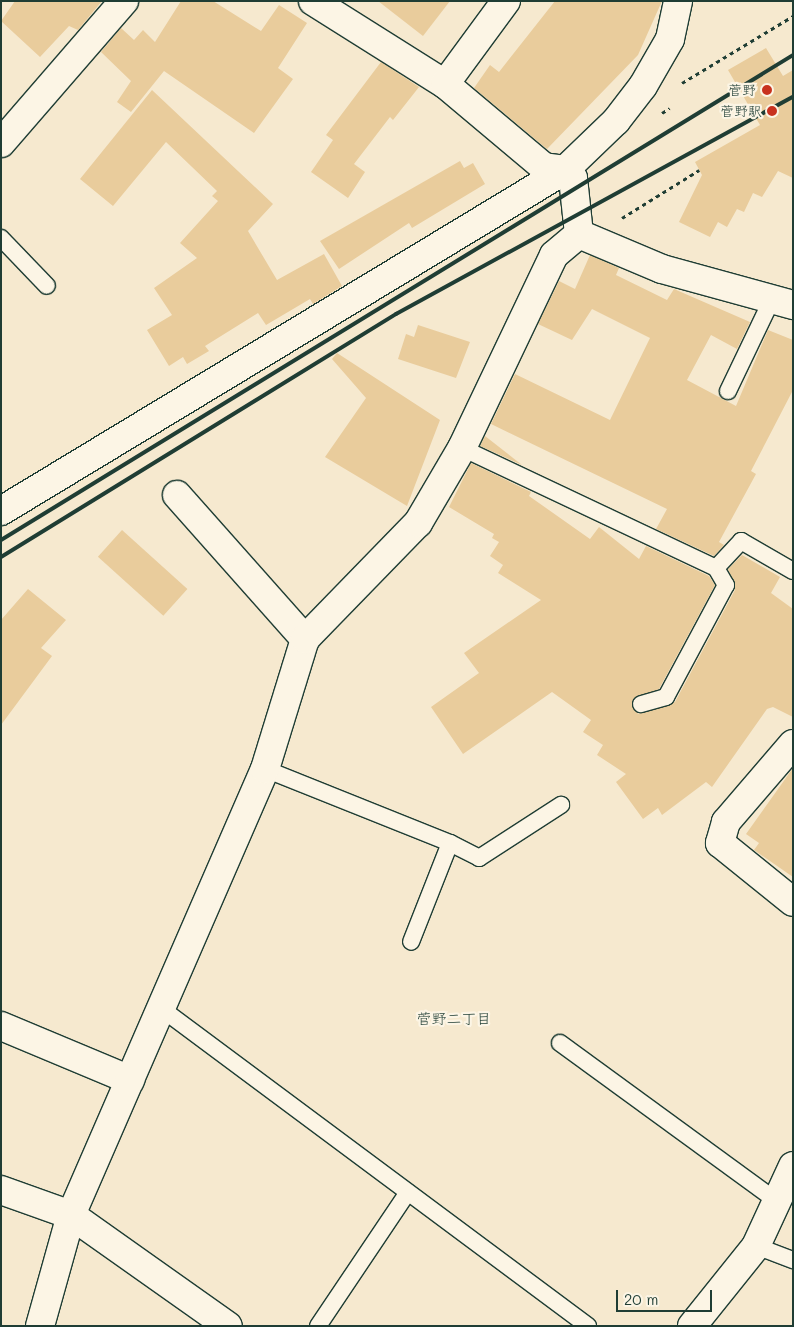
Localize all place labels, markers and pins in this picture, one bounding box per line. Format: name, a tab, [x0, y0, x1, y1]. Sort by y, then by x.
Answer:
place label: 菅野	[728, 82, 756, 98]
marker: 菅野	[760, 83, 774, 97]
place label: 菅野駅	[720, 103, 762, 119]
marker: 菅野駅	[766, 105, 778, 117]

